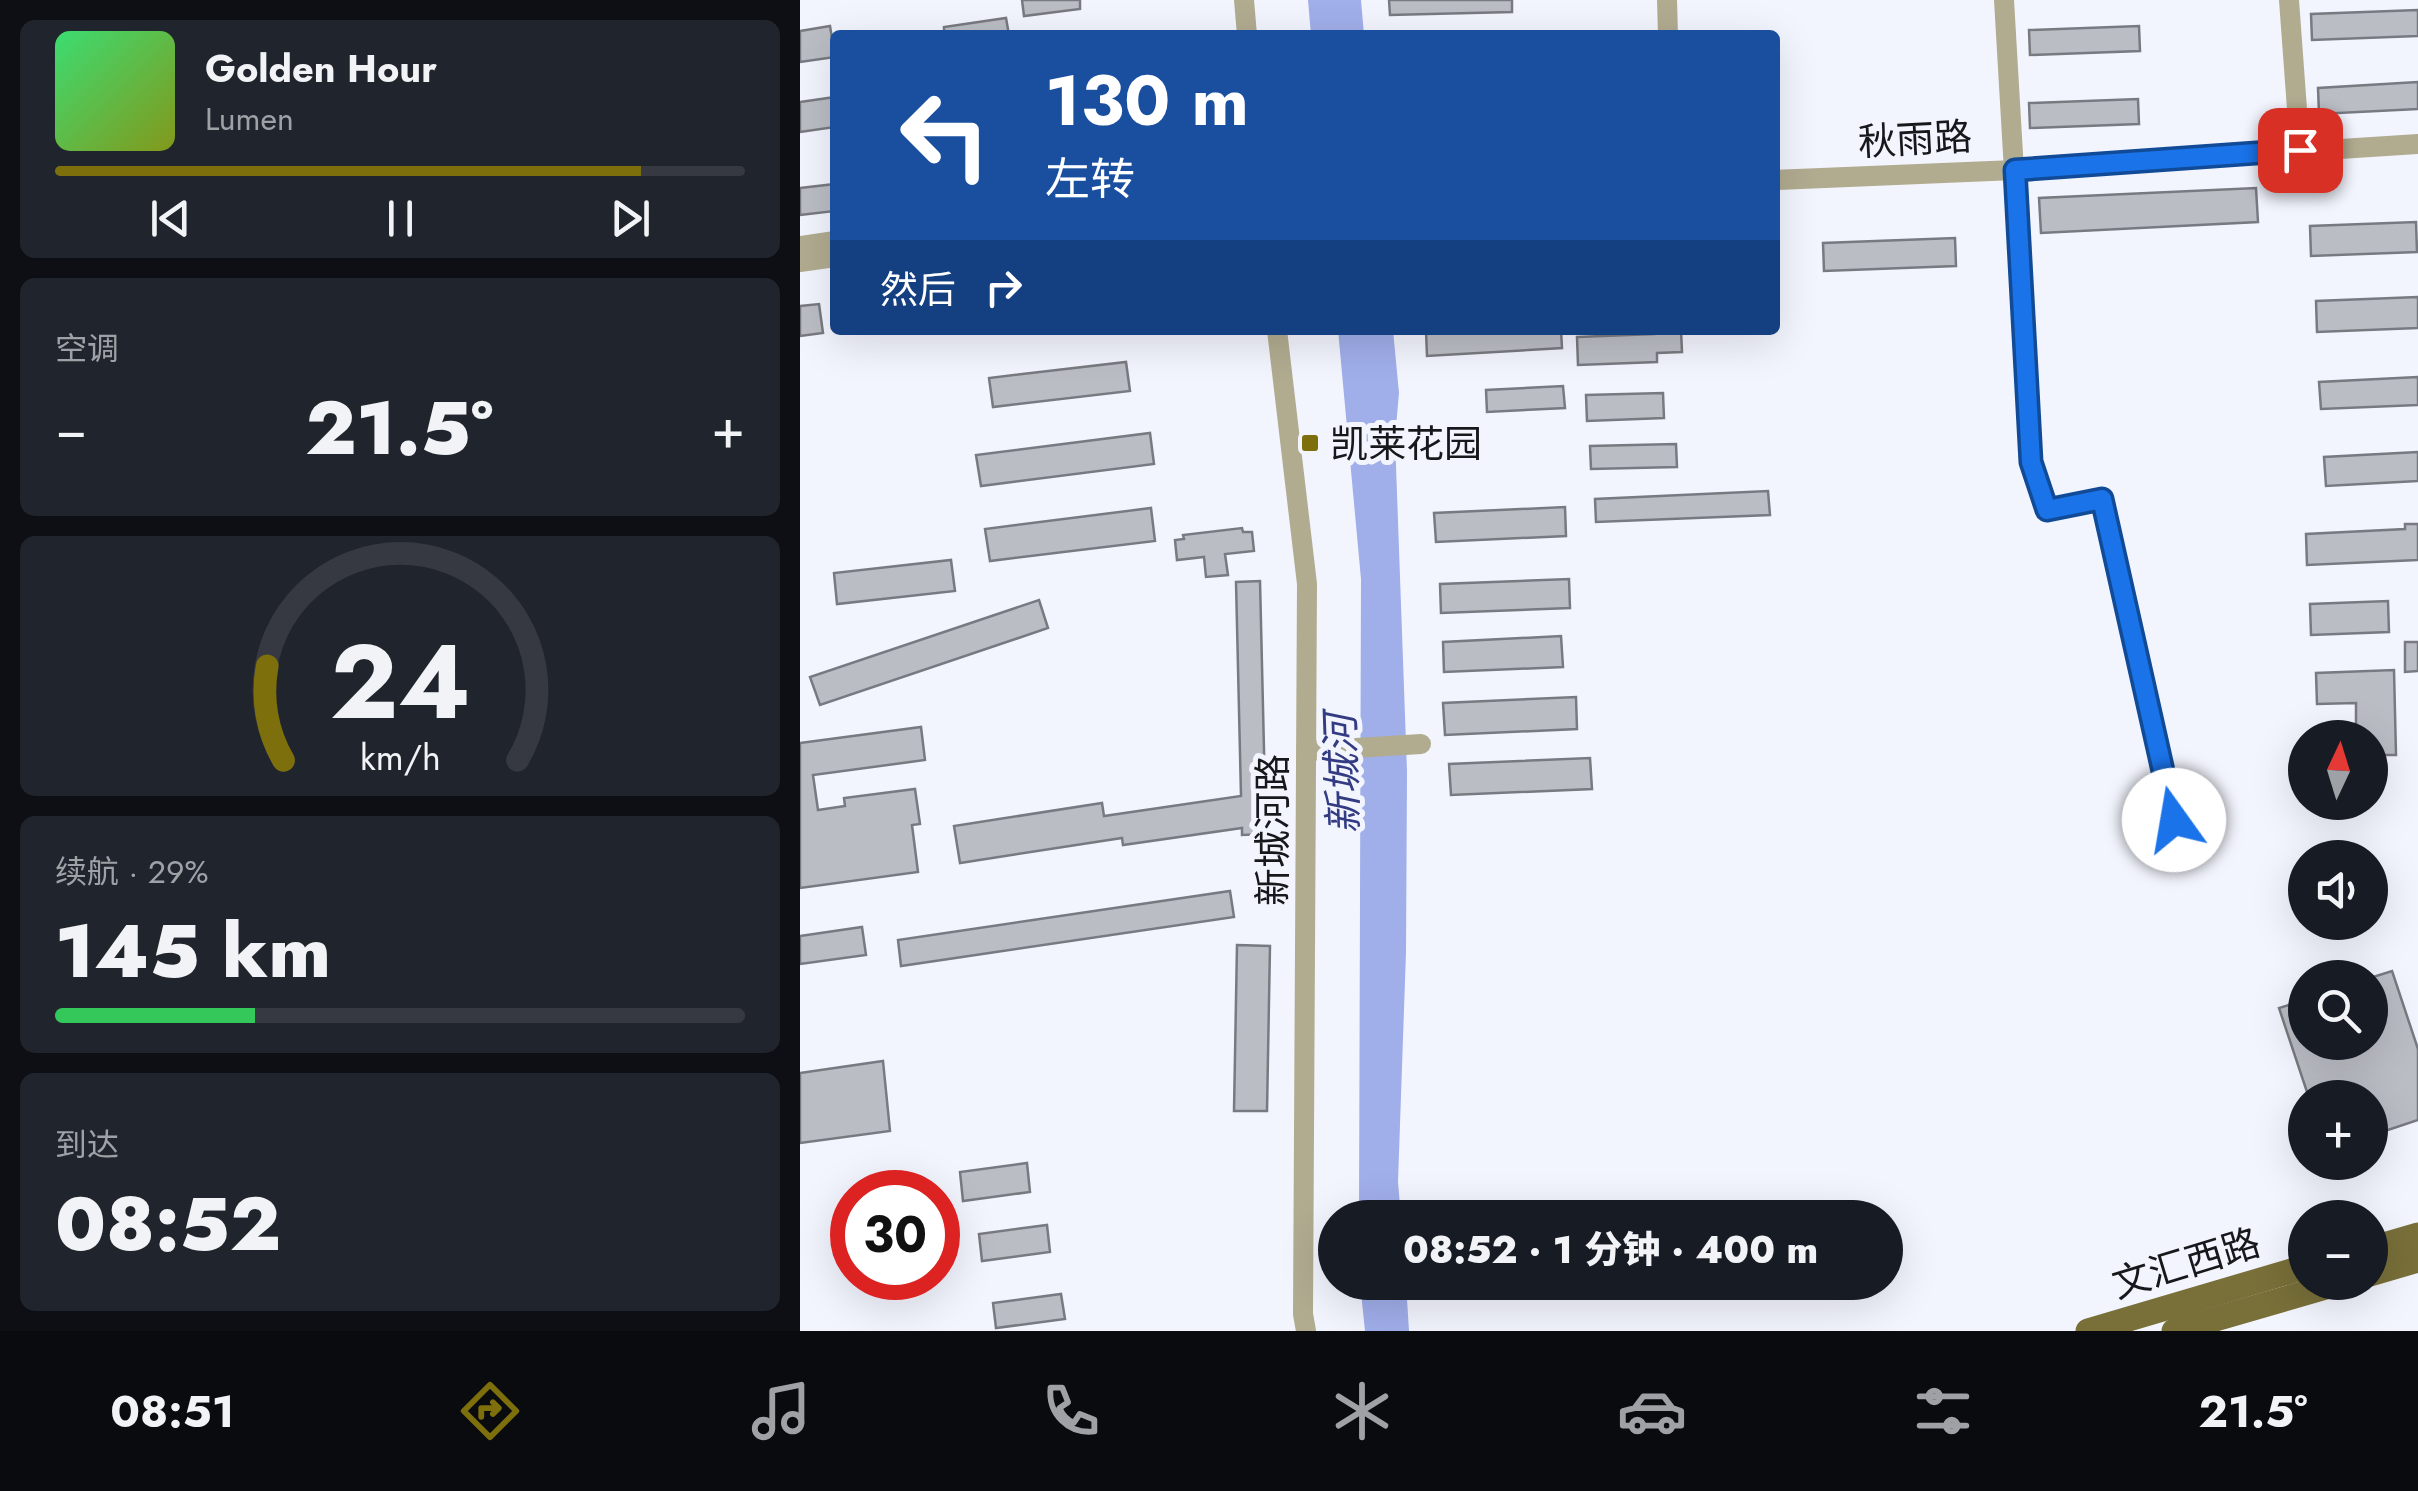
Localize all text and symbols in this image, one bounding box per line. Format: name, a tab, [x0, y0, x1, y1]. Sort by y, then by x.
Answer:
text: Golden Hour	[205, 41, 437, 96]
text: 130 m	[1045, 50, 1249, 151]
icon: left	[880, 70, 1010, 200]
text: Lumen	[205, 96, 294, 142]
pin	[2258, 108, 2343, 193]
street label: 秋雨路	[1857, 109, 1973, 169]
icon: arrive	[2273, 123, 2328, 178]
text: 左转	[1045, 147, 1135, 212]
icon: previous	[143, 191, 198, 246]
icon: pause	[373, 191, 428, 246]
icon: next	[603, 191, 658, 246]
icon: right	[976, 260, 1031, 315]
text: 然后	[880, 262, 956, 317]
text: 空调	[55, 326, 119, 372]
text: 21.5°	[305, 374, 493, 482]
text: −	[55, 389, 87, 469]
text: +	[711, 389, 745, 469]
place label: 凯莱花园	[1330, 416, 1482, 471]
marker: 凯莱花园	[1299, 432, 1321, 454]
text: 24	[330, 607, 470, 757]
water label: 新城河	[1311, 706, 1373, 835]
north arrow	[2288, 720, 2388, 820]
map controls	[2288, 720, 2388, 1300]
text: km/h	[360, 732, 440, 783]
street label: 新城河路	[1245, 754, 1300, 906]
position arrow	[2122, 768, 2226, 872]
button: sound	[2288, 840, 2388, 940]
text: 续航 · 29%	[55, 849, 208, 895]
text: 145 km	[55, 897, 331, 1005]
button: search	[2288, 960, 2388, 1060]
button: +	[2288, 1080, 2388, 1180]
text: 到达	[55, 1122, 119, 1168]
text: 08:52	[55, 1170, 281, 1278]
speed limit sign: 30	[830, 1170, 960, 1300]
button: −	[2288, 1200, 2388, 1300]
street label: 文汇西路	[2105, 1214, 2267, 1312]
text: 08:52 · 1 分钟 · 400 m	[1403, 1222, 1818, 1277]
icon: directions	[455, 1376, 525, 1446]
icon: music	[746, 1376, 816, 1446]
icon: phone	[1036, 1376, 1106, 1446]
icon: climate	[1327, 1376, 1397, 1446]
icon: car	[1617, 1376, 1687, 1446]
icon: filters	[1908, 1376, 1978, 1446]
text: 08:51	[110, 1379, 235, 1444]
text: 21.5°	[2198, 1379, 2308, 1444]

